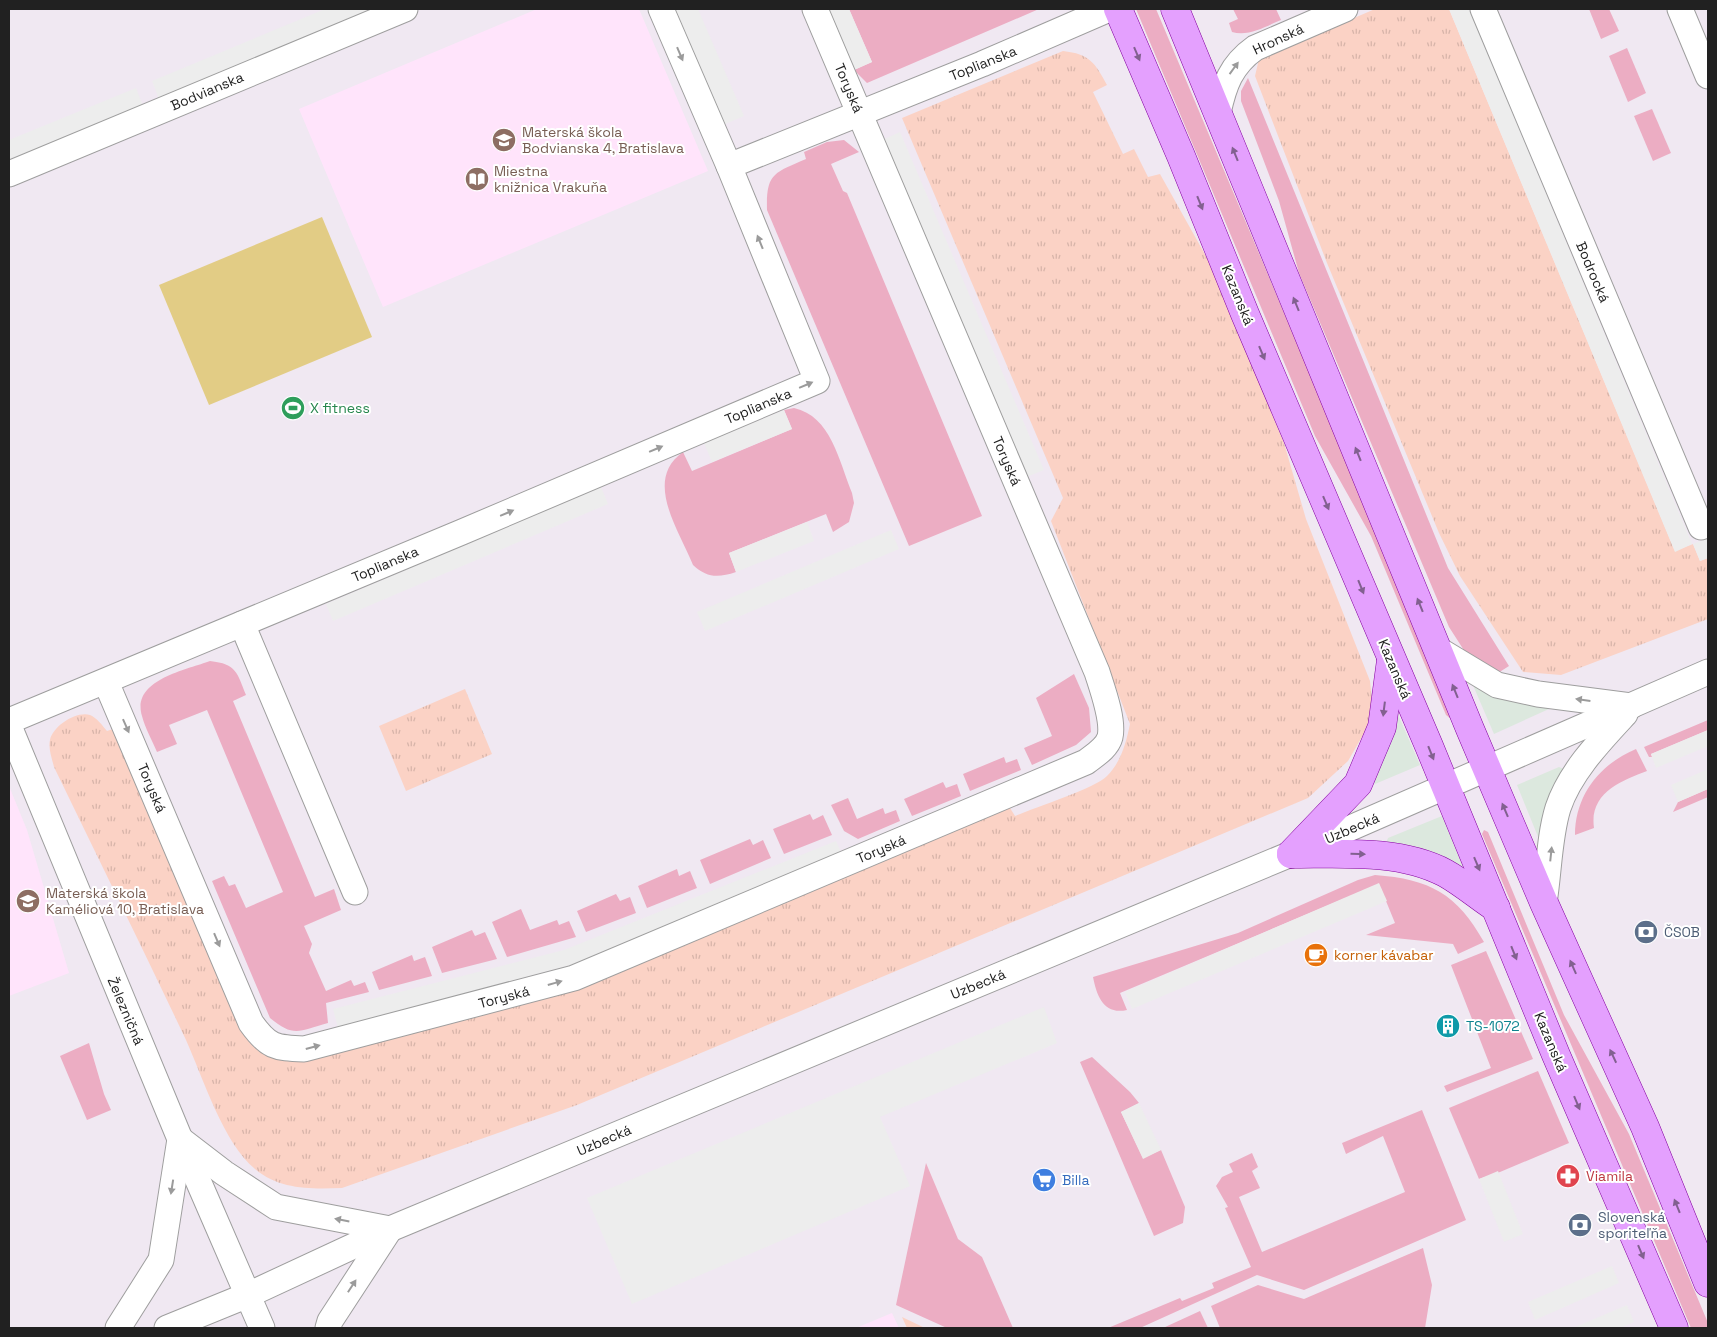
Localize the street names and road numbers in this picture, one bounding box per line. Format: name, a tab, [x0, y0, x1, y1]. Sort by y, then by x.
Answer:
street label: Hronská	[1250, 19, 1306, 59]
street label: Toplianska	[947, 41, 1019, 85]
street label: Toryská	[831, 60, 867, 116]
street label: Bodvianska	[168, 68, 246, 114]
street label: Bodrocká	[1572, 239, 1614, 305]
street label: Kazanská	[1218, 262, 1258, 328]
street label: Toplianska	[722, 384, 794, 428]
street label: Toryská	[989, 433, 1025, 489]
street label: Toplianska	[349, 542, 421, 586]
street label: Kazanská	[1374, 636, 1416, 702]
street label: Toryská	[134, 760, 170, 816]
street label: Uzbecká	[1322, 808, 1382, 848]
street label: Toryská	[853, 831, 909, 867]
street label: Uzbecká	[948, 965, 1008, 1003]
street label: Železničná	[104, 974, 148, 1048]
street label: Toryská	[476, 982, 532, 1012]
street label: Kazanská	[1530, 1009, 1572, 1075]
street label: Uzbecká	[574, 1120, 634, 1160]

